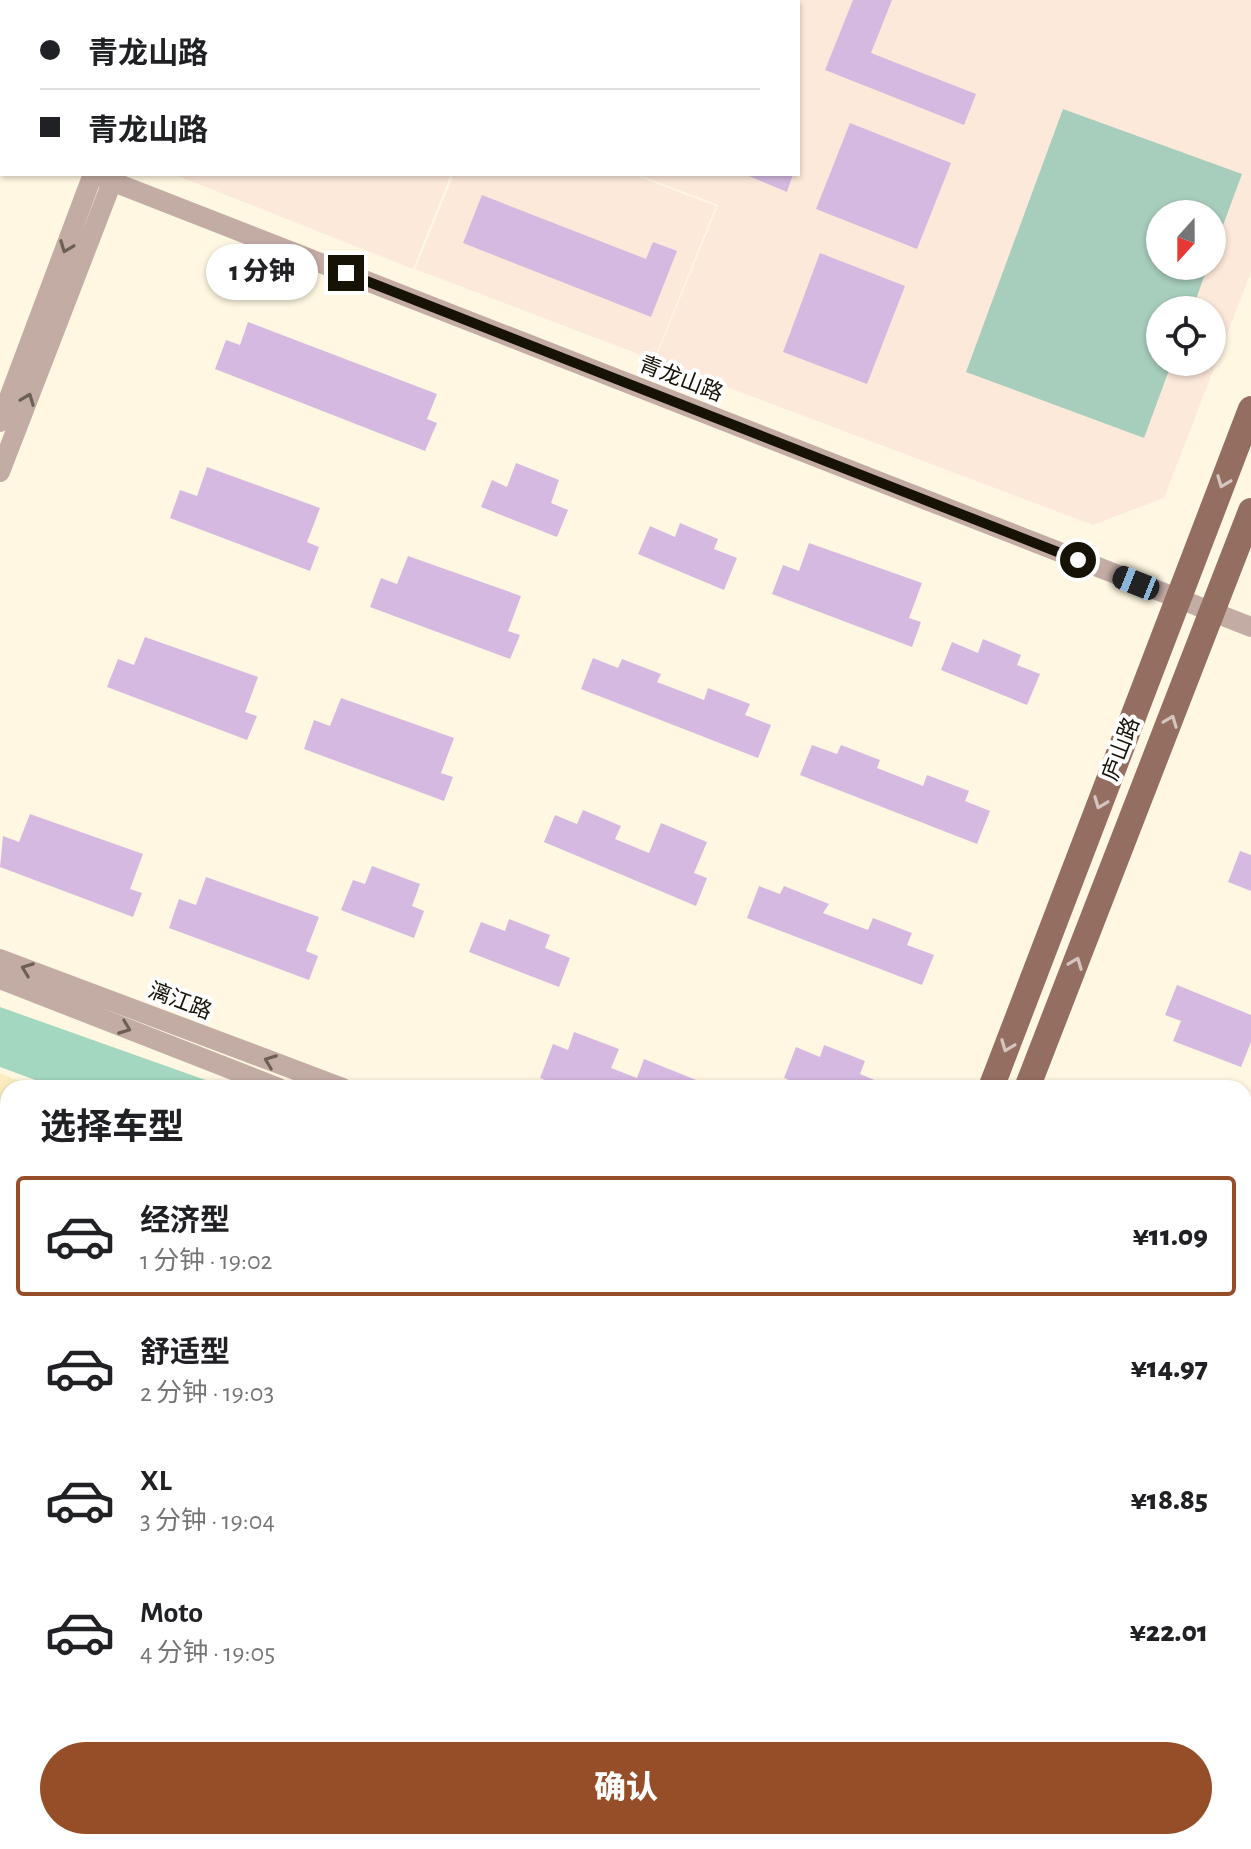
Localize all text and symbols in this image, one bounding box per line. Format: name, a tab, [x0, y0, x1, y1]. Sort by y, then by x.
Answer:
text: 青龙山路	[88, 39, 208, 69]
text: 青龙山路	[88, 116, 208, 146]
north arrow	[1146, 200, 1226, 280]
map controls	[1146, 200, 1226, 376]
one-way arrow	[59, 239, 76, 253]
callout: 1 分钟	[206, 245, 318, 301]
route end	[328, 255, 364, 291]
text: 1 分钟	[229, 259, 295, 285]
button: locate	[1146, 296, 1226, 376]
street label: 青龙山路	[636, 352, 726, 405]
one-way arrow	[18, 393, 35, 407]
one-way arrow	[1216, 474, 1233, 488]
route start	[1060, 542, 1096, 578]
car	[1109, 563, 1163, 603]
street label: 庐山路	[1098, 714, 1143, 784]
one-way arrow	[1161, 715, 1178, 729]
one-way arrow	[1093, 795, 1110, 809]
one-way arrow	[1066, 957, 1083, 971]
one-way arrow	[21, 962, 35, 979]
street label: 漓江路	[145, 978, 215, 1023]
one-way arrow	[117, 1018, 131, 1035]
one-way arrow	[1000, 1038, 1017, 1052]
one-way arrow	[264, 1054, 278, 1070]
text: 选择车型	[40, 1110, 184, 1146]
icon: car	[44, 1200, 116, 1272]
text: 经济型	[140, 1206, 230, 1236]
text: ¥11.09	[1132, 1221, 1208, 1251]
text: 1 分钟 · 19:02	[140, 1248, 272, 1274]
icon: car	[44, 1332, 116, 1404]
text: 舒适型	[140, 1338, 230, 1368]
text: ¥14.97	[1130, 1353, 1208, 1383]
text: 2 分钟 · 19:03	[140, 1380, 274, 1406]
icon: car	[44, 1464, 116, 1536]
text: XL	[140, 1466, 172, 1496]
text: ¥18.85	[1130, 1485, 1208, 1515]
text: 3 分钟 · 19:04	[140, 1508, 275, 1534]
icon: car	[44, 1596, 116, 1668]
text: Moto	[140, 1598, 203, 1628]
text: ¥22.01	[1129, 1617, 1208, 1647]
text: 4 分钟 · 19:05	[140, 1640, 275, 1666]
button: 确认	[40, 1742, 1212, 1834]

